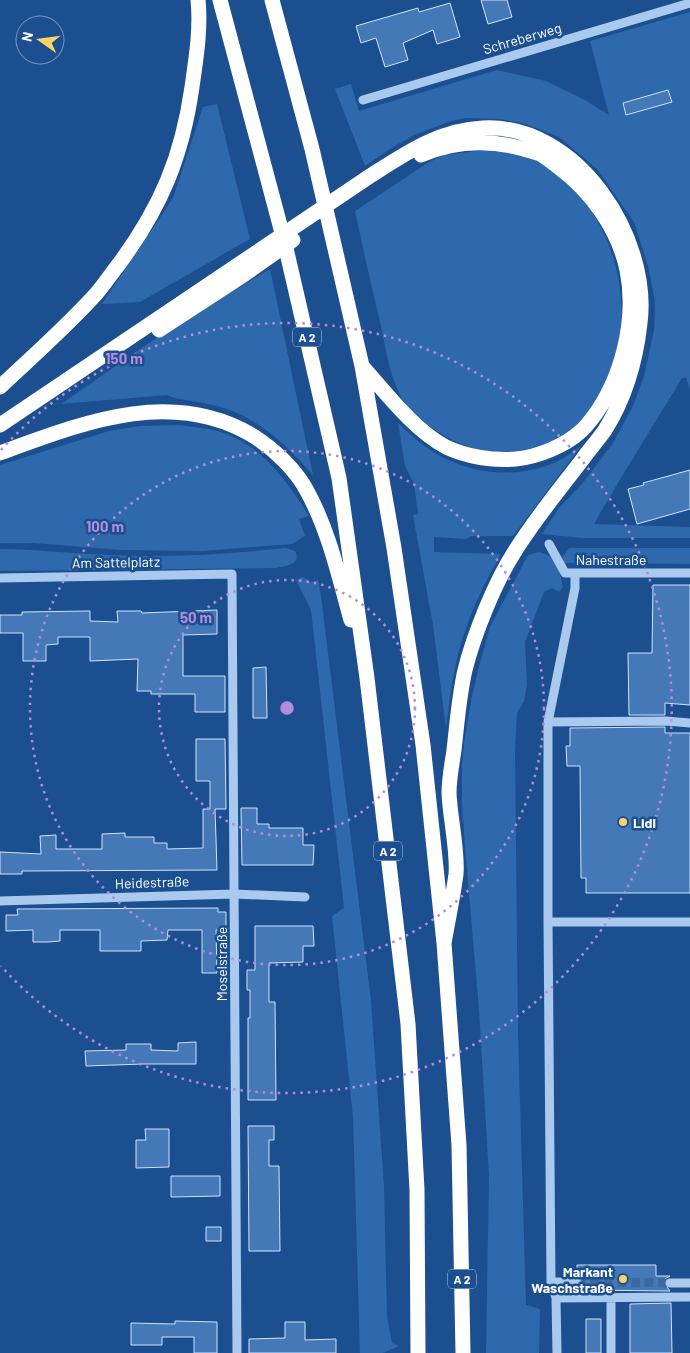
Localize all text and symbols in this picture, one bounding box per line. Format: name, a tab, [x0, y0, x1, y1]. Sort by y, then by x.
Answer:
north arrow	[15, 15, 65, 65]
street label: Schreberweg	[481, 19, 563, 57]
text: N	[18, 30, 36, 43]
road number: A 2	[293, 328, 321, 347]
text: 150 m	[105, 349, 143, 367]
text: 100 m	[86, 517, 124, 535]
street label: Nahestraße	[576, 551, 646, 568]
street label: Am Sattelplatz	[72, 553, 160, 571]
text: 50 m	[180, 608, 212, 626]
centre of rings	[278, 699, 296, 717]
place label: Lidl	[633, 814, 656, 831]
marker: Lidl	[617, 816, 629, 828]
road number: A 2	[374, 841, 402, 860]
street label: Heidestraße	[114, 872, 190, 892]
street label: Moselstraße	[213, 927, 230, 1001]
place label: Markant Waschstraße	[531, 1263, 613, 1296]
road number: A 2	[448, 1270, 476, 1288]
marker: Markant Waschstraße	[617, 1273, 629, 1285]

